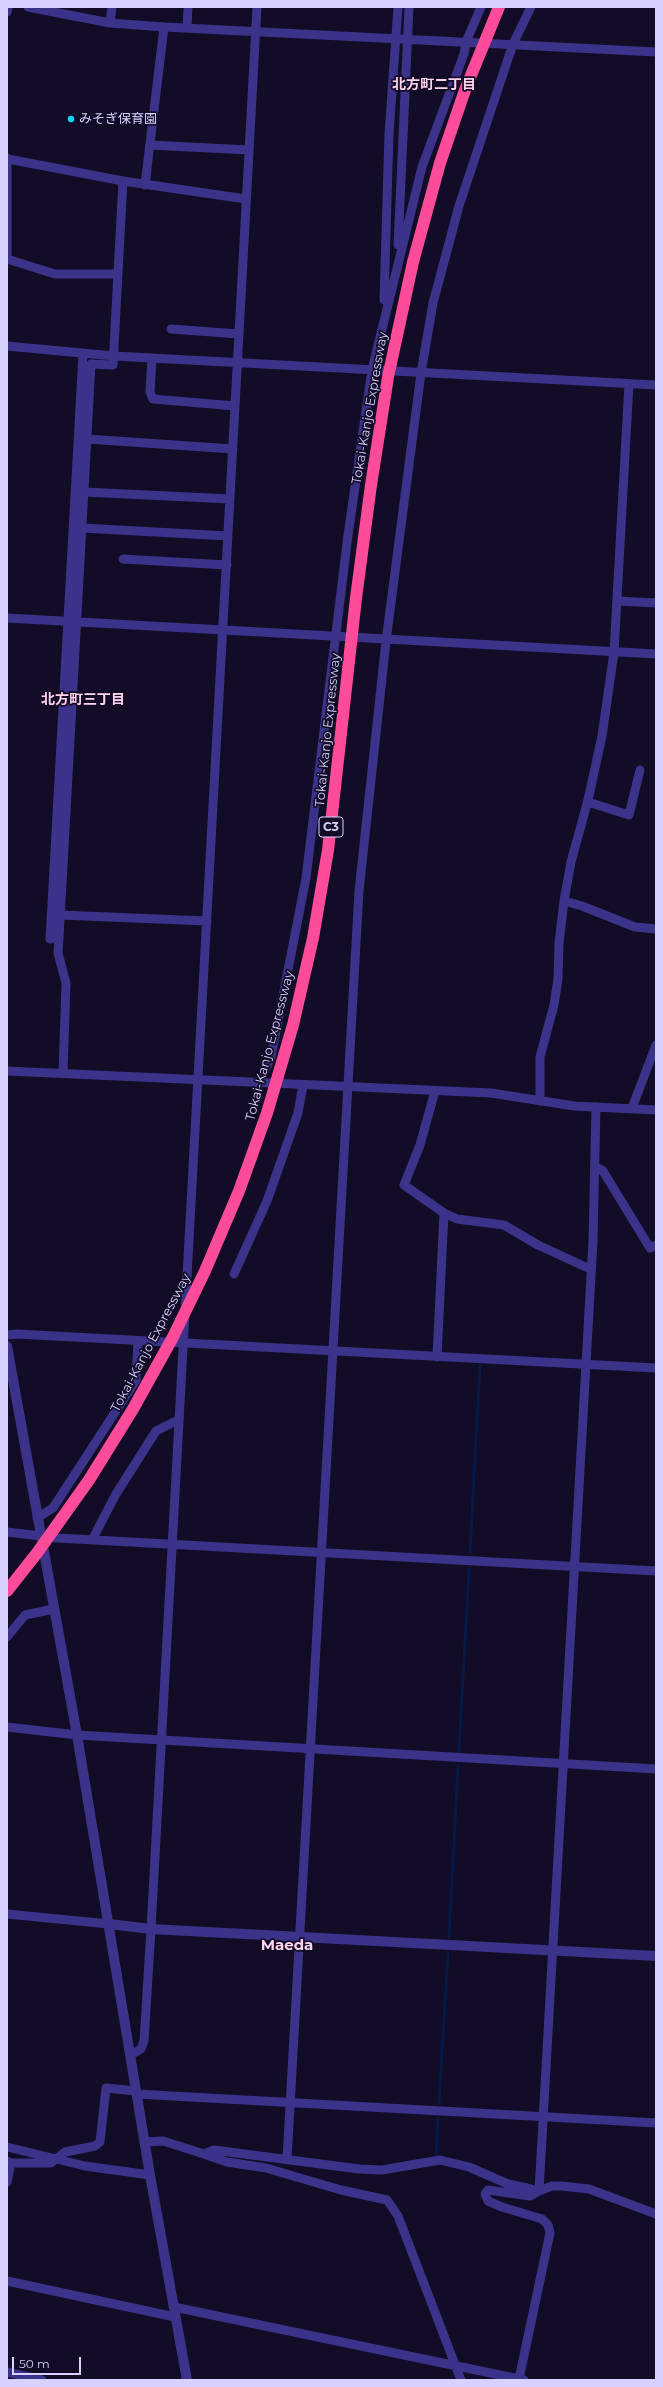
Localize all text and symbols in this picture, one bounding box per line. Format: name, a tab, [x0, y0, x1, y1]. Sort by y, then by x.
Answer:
district label: 北方町二丁目	[392, 77, 476, 93]
place label: みそぎ保育園	[79, 111, 157, 127]
marker: みそぎ保育園	[66, 114, 76, 124]
street label: Tokai-Kanjo Expressway	[349, 330, 391, 486]
street label: Tokai-Kanjo Expressway	[312, 652, 344, 808]
district label: 北方町三丁目	[41, 692, 125, 708]
road number: C3	[319, 817, 343, 837]
street label: Tokai-Kanjo Expressway	[242, 969, 298, 1123]
street label: Tokai-Kanjo Expressway	[108, 1271, 194, 1415]
district label: Maeda	[261, 1937, 313, 1955]
scale bar	[14, 2349, 83, 2375]
text: 50 m	[19, 2356, 50, 2371]

